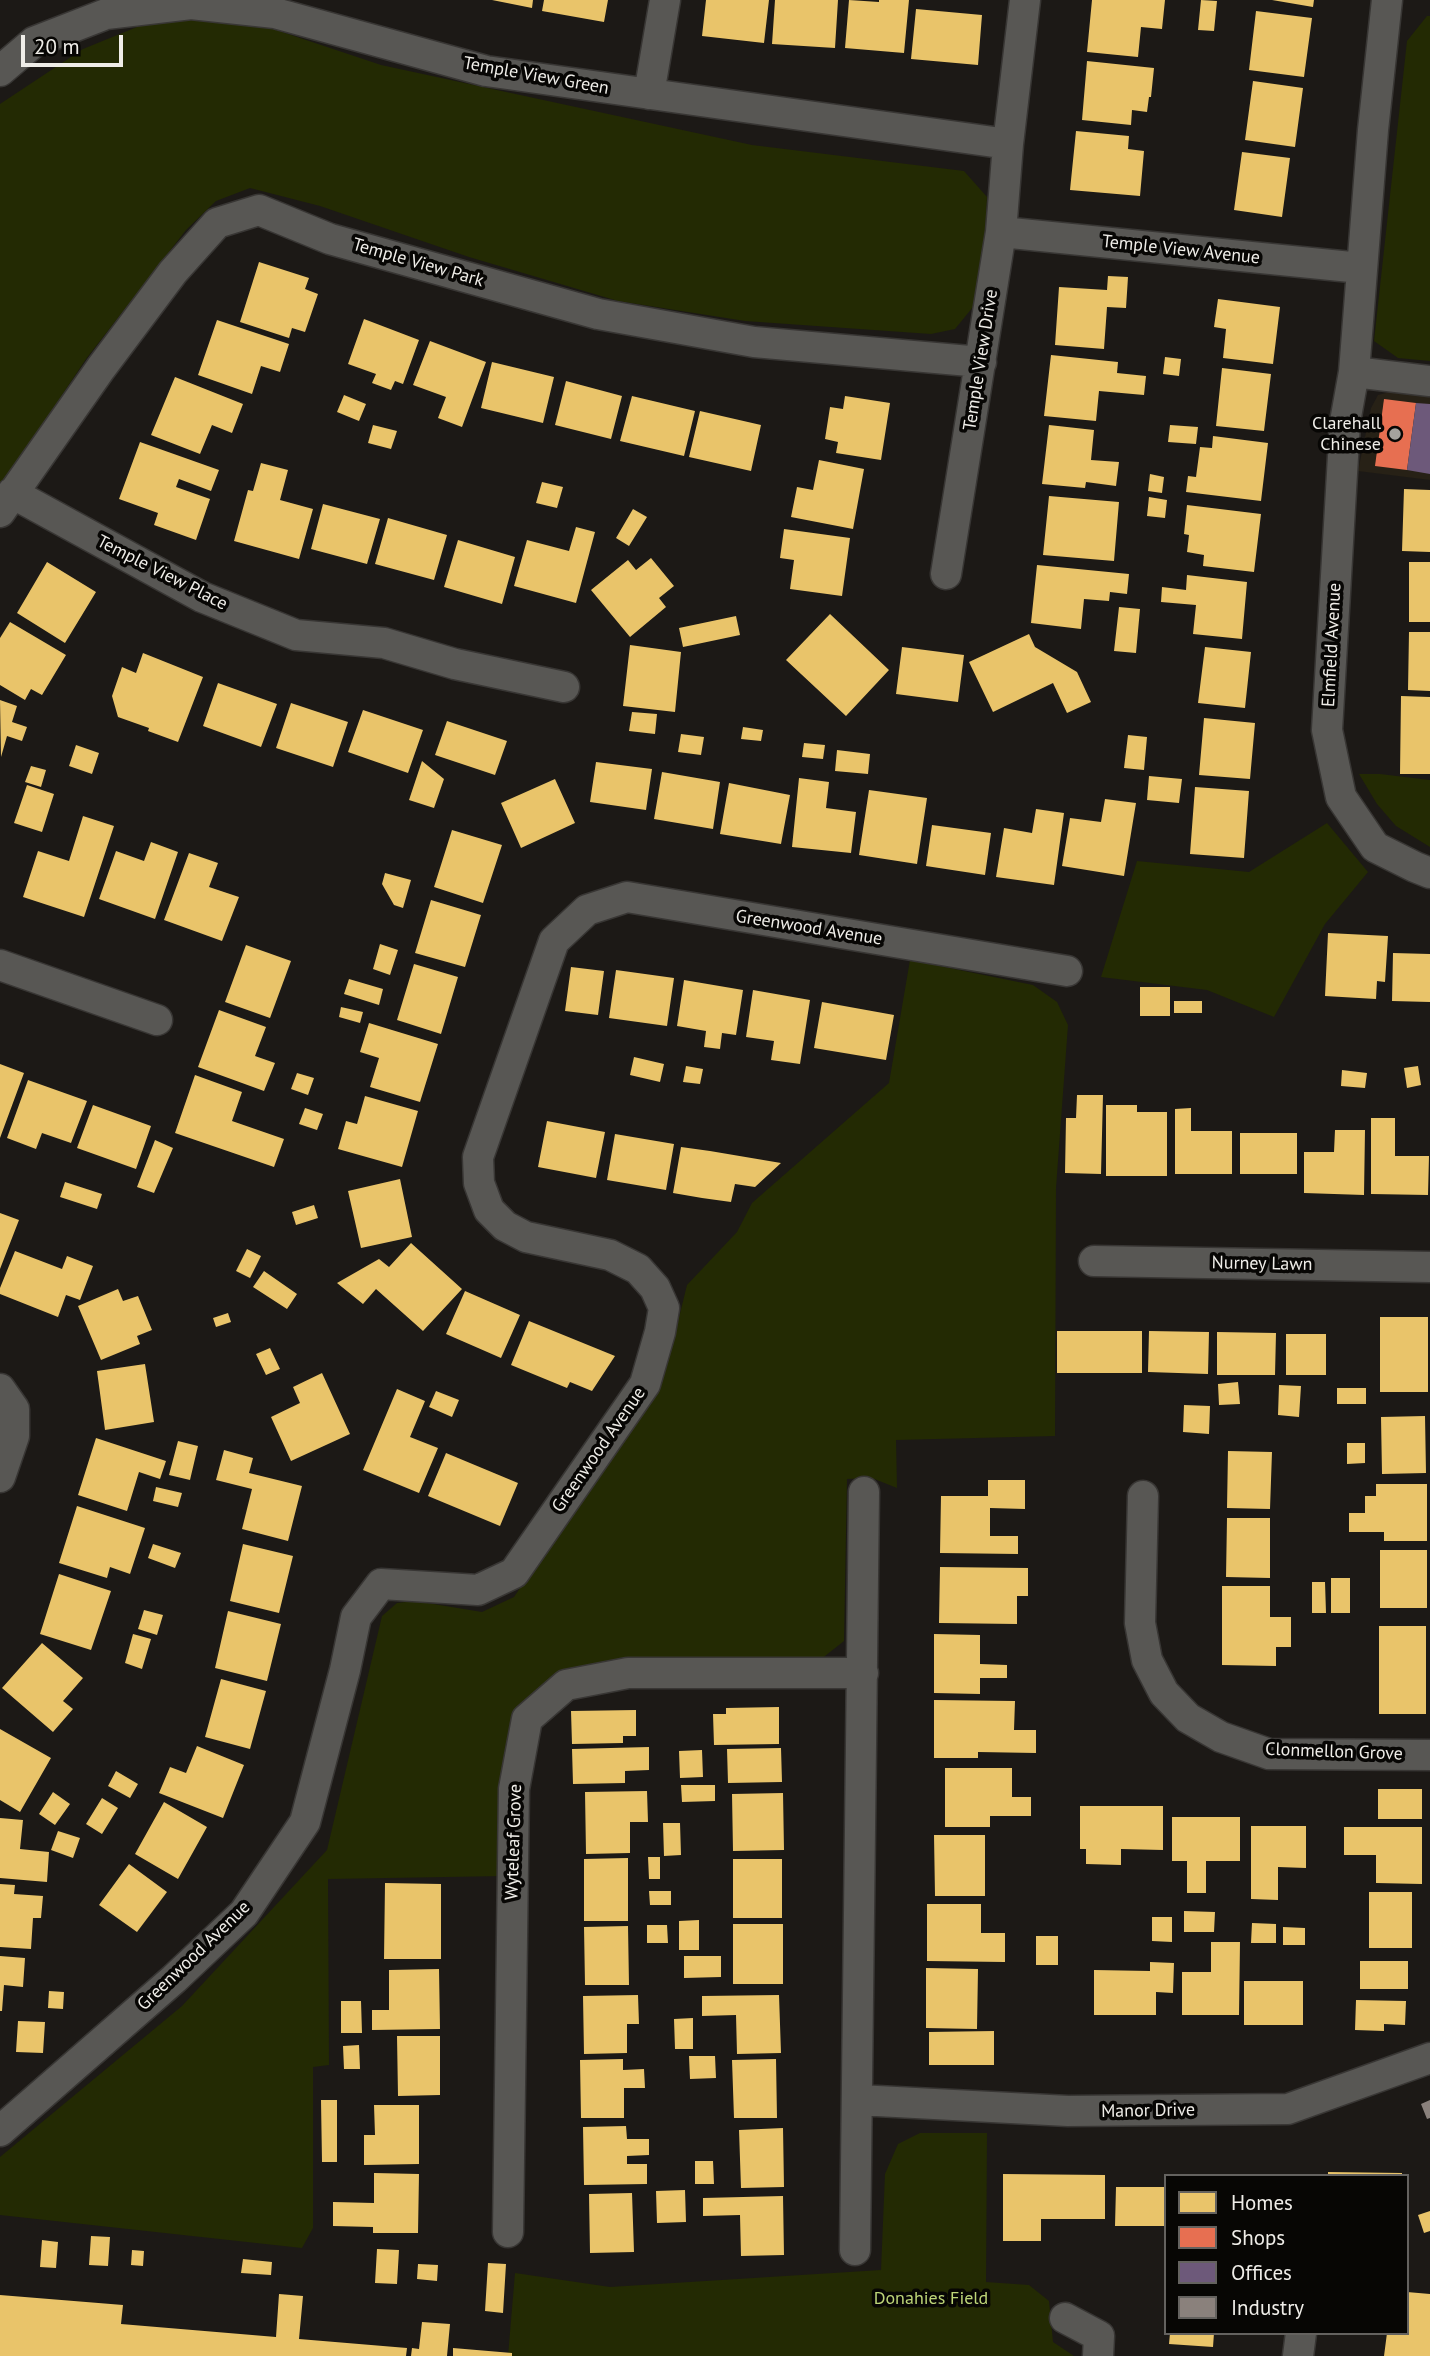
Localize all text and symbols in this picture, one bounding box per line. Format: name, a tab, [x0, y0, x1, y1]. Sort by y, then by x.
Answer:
scale bar	[24, 21, 126, 65]
text: 20 m	[34, 33, 80, 60]
street label: Temple View Green	[461, 53, 611, 99]
street label: Temple View Avenue	[1101, 231, 1261, 269]
street label: Temple View Park	[350, 234, 486, 292]
street label: Temple View Drive	[959, 288, 1003, 432]
place label: Clarehall Chinese	[1312, 413, 1381, 456]
marker: Clarehall Chinese	[1387, 426, 1403, 442]
street label: Temple View Place	[93, 531, 231, 615]
street label: Elmfield Avenue	[1318, 582, 1346, 708]
street label: Greenwood Avenue	[734, 906, 884, 950]
street label: Nurney Lawn	[1211, 1252, 1313, 1276]
street label: Greenwood Avenue	[548, 1383, 650, 1517]
street label: Clonmellon Grove	[1265, 1739, 1403, 1765]
street label: Wyteleaf Grove	[501, 1784, 527, 1900]
street label: Greenwood Avenue	[133, 1897, 255, 2015]
street label: Manor Drive	[1101, 2099, 1195, 2123]
legend	[1164, 2174, 1409, 2335]
text: Homes	[1231, 2189, 1293, 2216]
text: Shops	[1231, 2224, 1285, 2251]
text: Offices	[1231, 2259, 1292, 2286]
park label: Donahies Field	[874, 2288, 988, 2310]
text: Industry	[1231, 2294, 1304, 2321]

